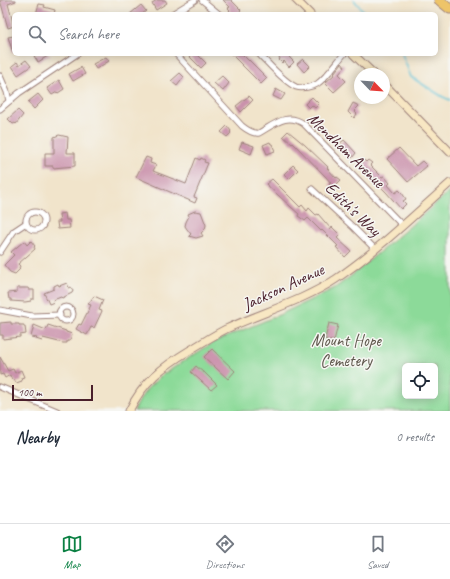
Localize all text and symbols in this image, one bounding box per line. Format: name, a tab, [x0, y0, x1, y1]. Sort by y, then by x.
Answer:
search box	[12, 12, 438, 56]
icon: search	[26, 23, 48, 45]
text: Search here	[58, 25, 119, 44]
north arrow	[354, 68, 390, 104]
street label: Mendham Avenue	[303, 108, 390, 193]
street label: Edith's Way	[321, 177, 386, 242]
street label: Jackson Avenue	[238, 258, 328, 315]
park label: Mount Hope Cemetery	[311, 330, 382, 371]
map controls	[402, 363, 438, 399]
button: locate	[402, 363, 438, 399]
scale bar	[12, 383, 93, 402]
text: 100 m	[18, 385, 42, 399]
text: Nearby	[16, 427, 59, 448]
text: 0 results	[396, 429, 434, 445]
tab: Map	[61, 533, 83, 571]
tab: Directions	[206, 533, 244, 571]
tab: Saved	[367, 533, 389, 571]

